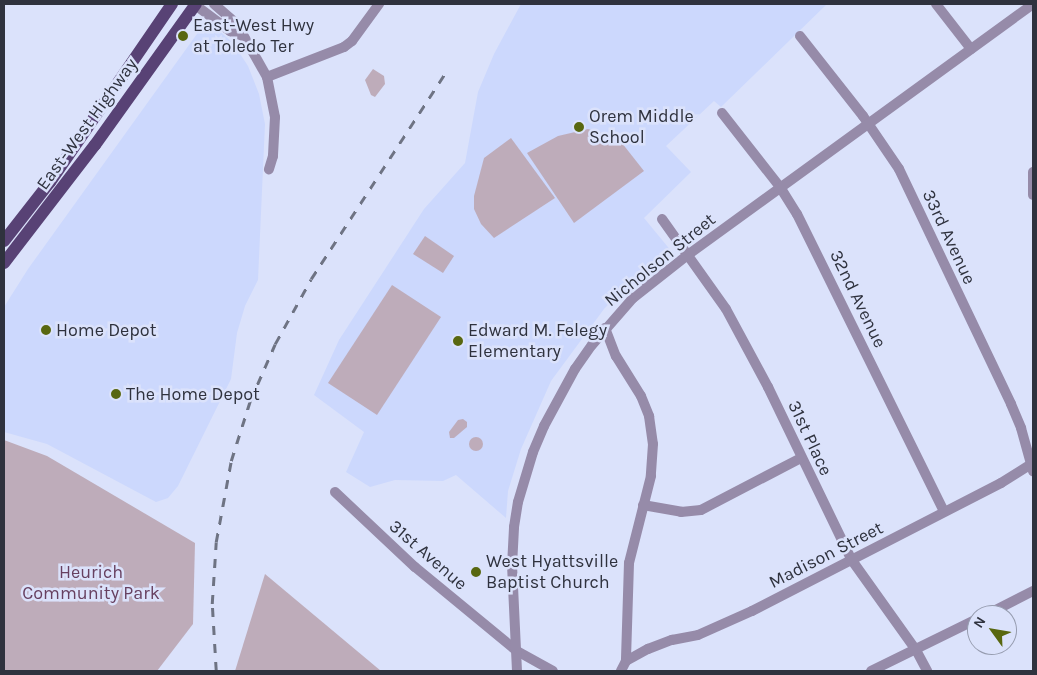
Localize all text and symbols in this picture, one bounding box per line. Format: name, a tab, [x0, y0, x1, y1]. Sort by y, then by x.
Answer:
place label: East-West Hwy at Toledo Ter	[193, 15, 314, 58]
marker: East-West Hwy at Toledo Ter	[177, 30, 189, 42]
street label: East-West Highway	[32, 54, 142, 194]
place label: Orem Middle School	[589, 106, 694, 148]
marker: Orem Middle School	[573, 121, 585, 133]
street label: 33rd Avenue	[918, 186, 980, 288]
street label: Nicholson Street	[600, 209, 720, 311]
street label: 32nd Avenue	[825, 247, 891, 351]
place label: Home Depot	[56, 319, 156, 341]
place label: Edward M. Felegy Elementary	[468, 320, 607, 362]
marker: Home Depot	[40, 324, 52, 336]
marker: Edward M. Felegy Elementary	[452, 335, 464, 347]
place label: The Home Depot	[126, 383, 260, 405]
marker: The Home Depot	[110, 388, 122, 400]
street label: 31st Place	[783, 397, 837, 479]
street label: 31st Avenue	[385, 515, 471, 595]
street label: Madison Street	[765, 517, 887, 593]
place label: West Hyattsville Baptist Church	[486, 551, 618, 594]
park label: Heurich Community Park	[22, 562, 160, 604]
marker: West Hyattsville Baptist Church	[470, 566, 482, 578]
north arrow	[967, 605, 1017, 655]
text: N	[970, 614, 990, 631]

